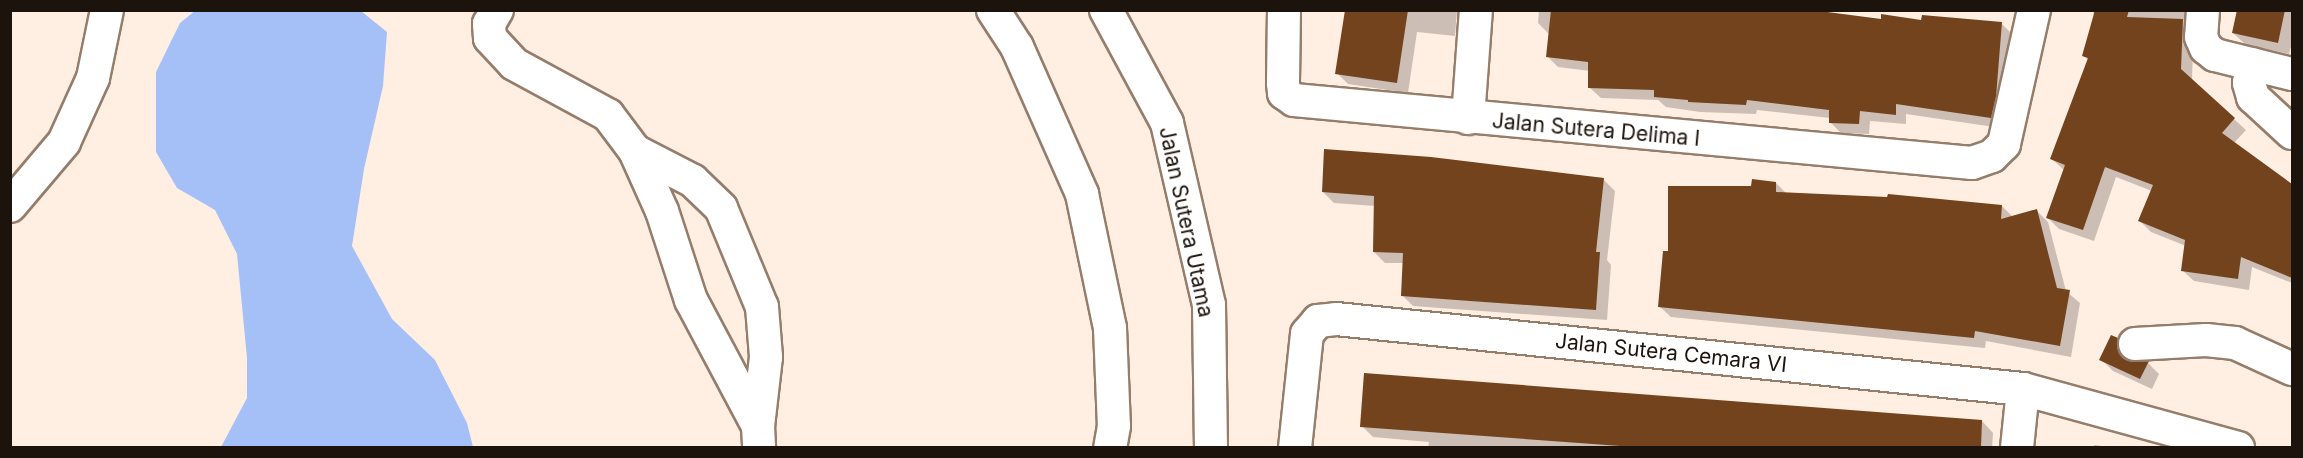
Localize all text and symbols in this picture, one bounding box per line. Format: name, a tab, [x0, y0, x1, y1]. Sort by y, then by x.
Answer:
street label: Jalan Sutera Delima I	[1491, 108, 1701, 152]
street label: Jalan Sutera Utama	[1154, 125, 1218, 319]
street label: Jalan Sutera Cemara VI	[1554, 328, 1788, 378]

